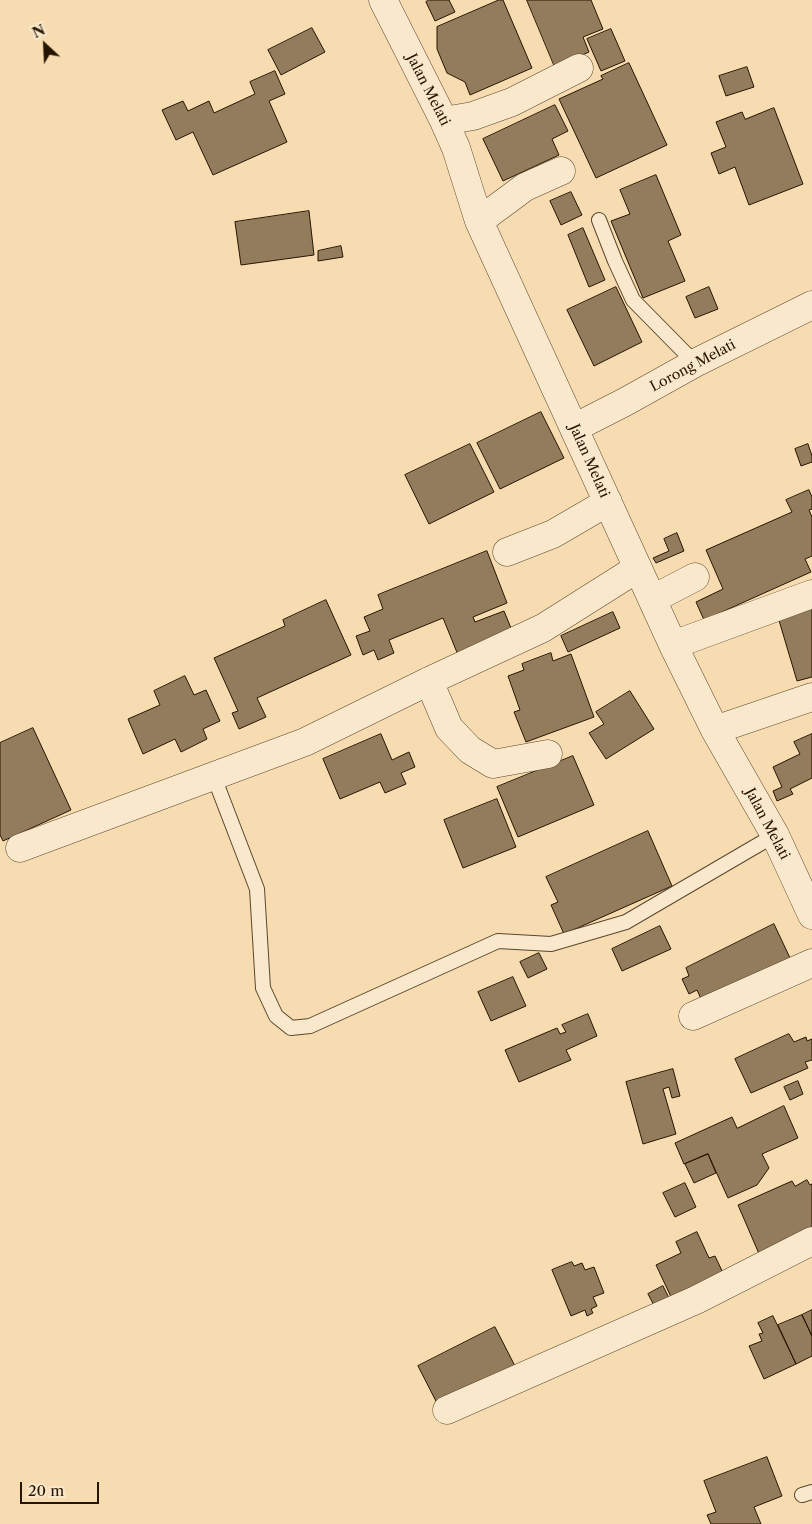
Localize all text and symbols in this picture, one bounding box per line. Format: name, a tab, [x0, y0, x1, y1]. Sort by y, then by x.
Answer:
north arrow	[20, 20, 70, 70]
text: N	[29, 21, 48, 42]
street label: Jalan Melati	[403, 51, 453, 129]
street label: Lorong Melati	[647, 336, 739, 396]
street label: Jalan Melati	[565, 422, 613, 500]
street label: Jalan Melati	[741, 785, 793, 863]
scale bar	[22, 1472, 101, 1504]
text: 20 m	[28, 1481, 64, 1500]

